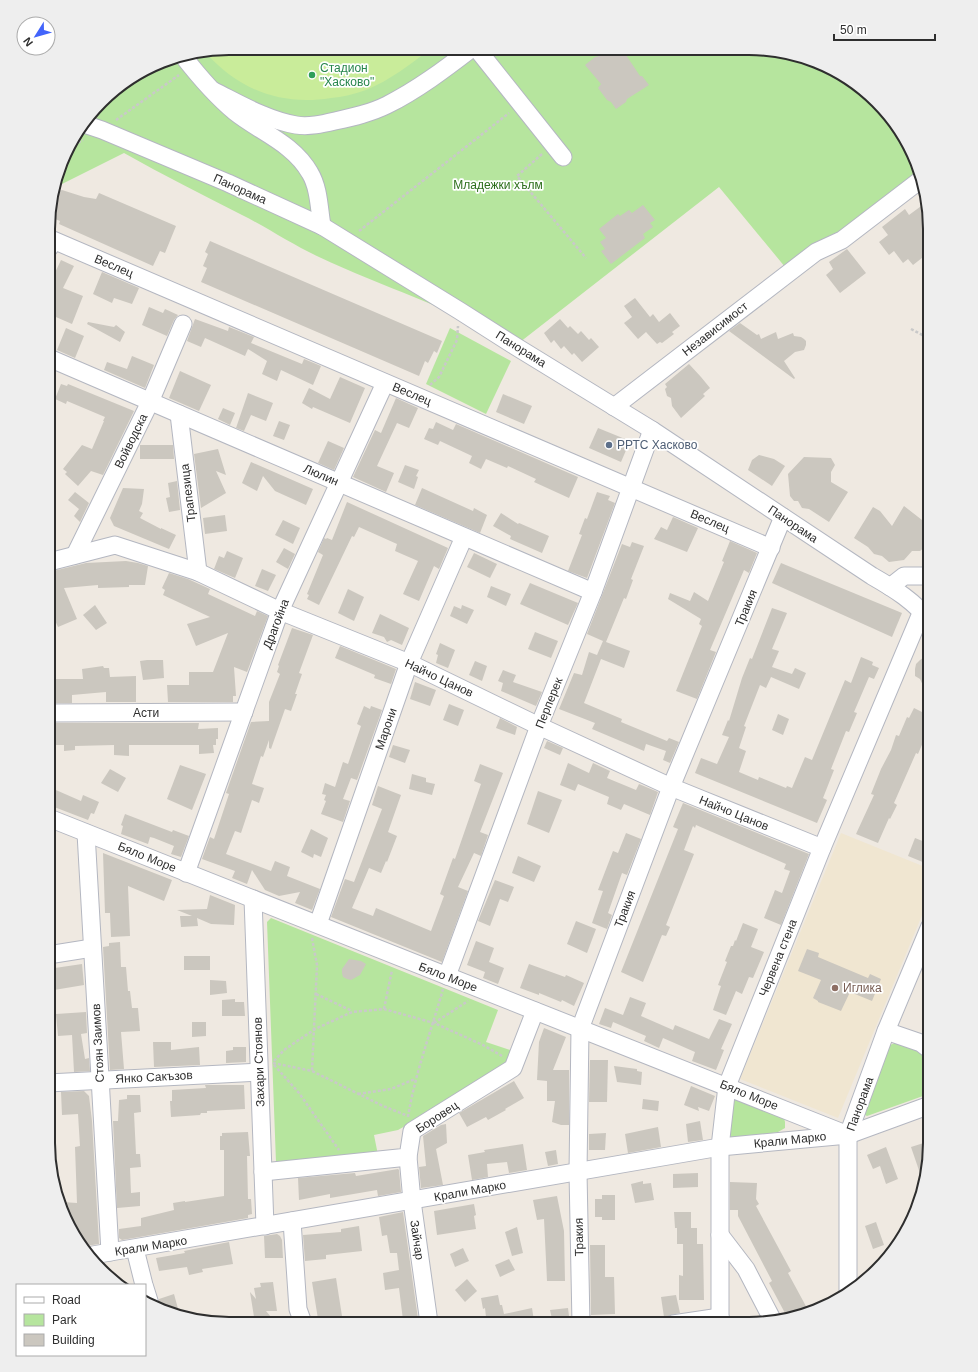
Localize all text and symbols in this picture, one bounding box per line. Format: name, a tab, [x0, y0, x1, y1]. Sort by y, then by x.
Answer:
north arrow	[16, 16, 56, 56]
scale bar	[834, 16, 935, 42]
text: 50 m	[840, 23, 867, 37]
text: N	[21, 35, 35, 49]
place label: Стадион "Хасково"	[320, 61, 374, 89]
marker: Стадион "Хасково"	[307, 70, 317, 80]
street label: Панорама	[211, 171, 269, 207]
park label: Младежки хълм	[453, 178, 543, 192]
street label: Веслец	[92, 252, 136, 281]
street label: Независимост	[679, 299, 751, 359]
street label: Панорама	[493, 328, 549, 370]
street label: Веслец	[390, 380, 434, 409]
street label: Войводска	[112, 411, 150, 471]
place label: РРТС Хасково	[617, 438, 698, 452]
marker: РРТС Хасково	[604, 440, 614, 450]
street label: Люлин	[301, 461, 341, 489]
street label: Трапезица	[177, 463, 199, 523]
street label: Панорама	[766, 502, 821, 546]
street label: Веслец	[688, 507, 732, 536]
street label: Тракия	[732, 588, 760, 628]
street label: Драгойна	[260, 597, 292, 651]
street label: Найчо Цанов	[403, 656, 475, 700]
street label: Перперек	[532, 675, 566, 731]
street label: Асти	[133, 706, 159, 720]
street label: Марони	[372, 706, 400, 752]
street label: Найчо Цанов	[697, 793, 771, 833]
street label: Бяло Море	[116, 839, 179, 875]
street label: Тракия	[612, 889, 638, 929]
street label: Червена стена	[756, 917, 800, 999]
street label: Бяло Море	[417, 959, 480, 995]
place label: Иглика	[843, 981, 882, 995]
marker: Иглика	[830, 983, 840, 993]
street label: Стоян Заимов	[89, 1003, 107, 1083]
street label: Захари Стоянов	[250, 1017, 268, 1107]
street label: Янко Сакъзов	[115, 1068, 193, 1086]
street label: Панорама	[844, 1075, 876, 1133]
street label: Бяло Море	[718, 1077, 781, 1113]
street label: Боровец	[413, 1098, 461, 1136]
street label: Крали Марко	[753, 1129, 827, 1151]
street label: Крали Марко	[433, 1178, 507, 1204]
street label: Тракия	[572, 1218, 586, 1256]
street label: Зайчар	[407, 1219, 427, 1261]
street label: Крали Марко	[114, 1233, 188, 1259]
legend	[16, 1284, 146, 1356]
text: Road	[52, 1293, 81, 1307]
text: Park	[52, 1313, 78, 1327]
text: Building	[52, 1333, 95, 1347]

